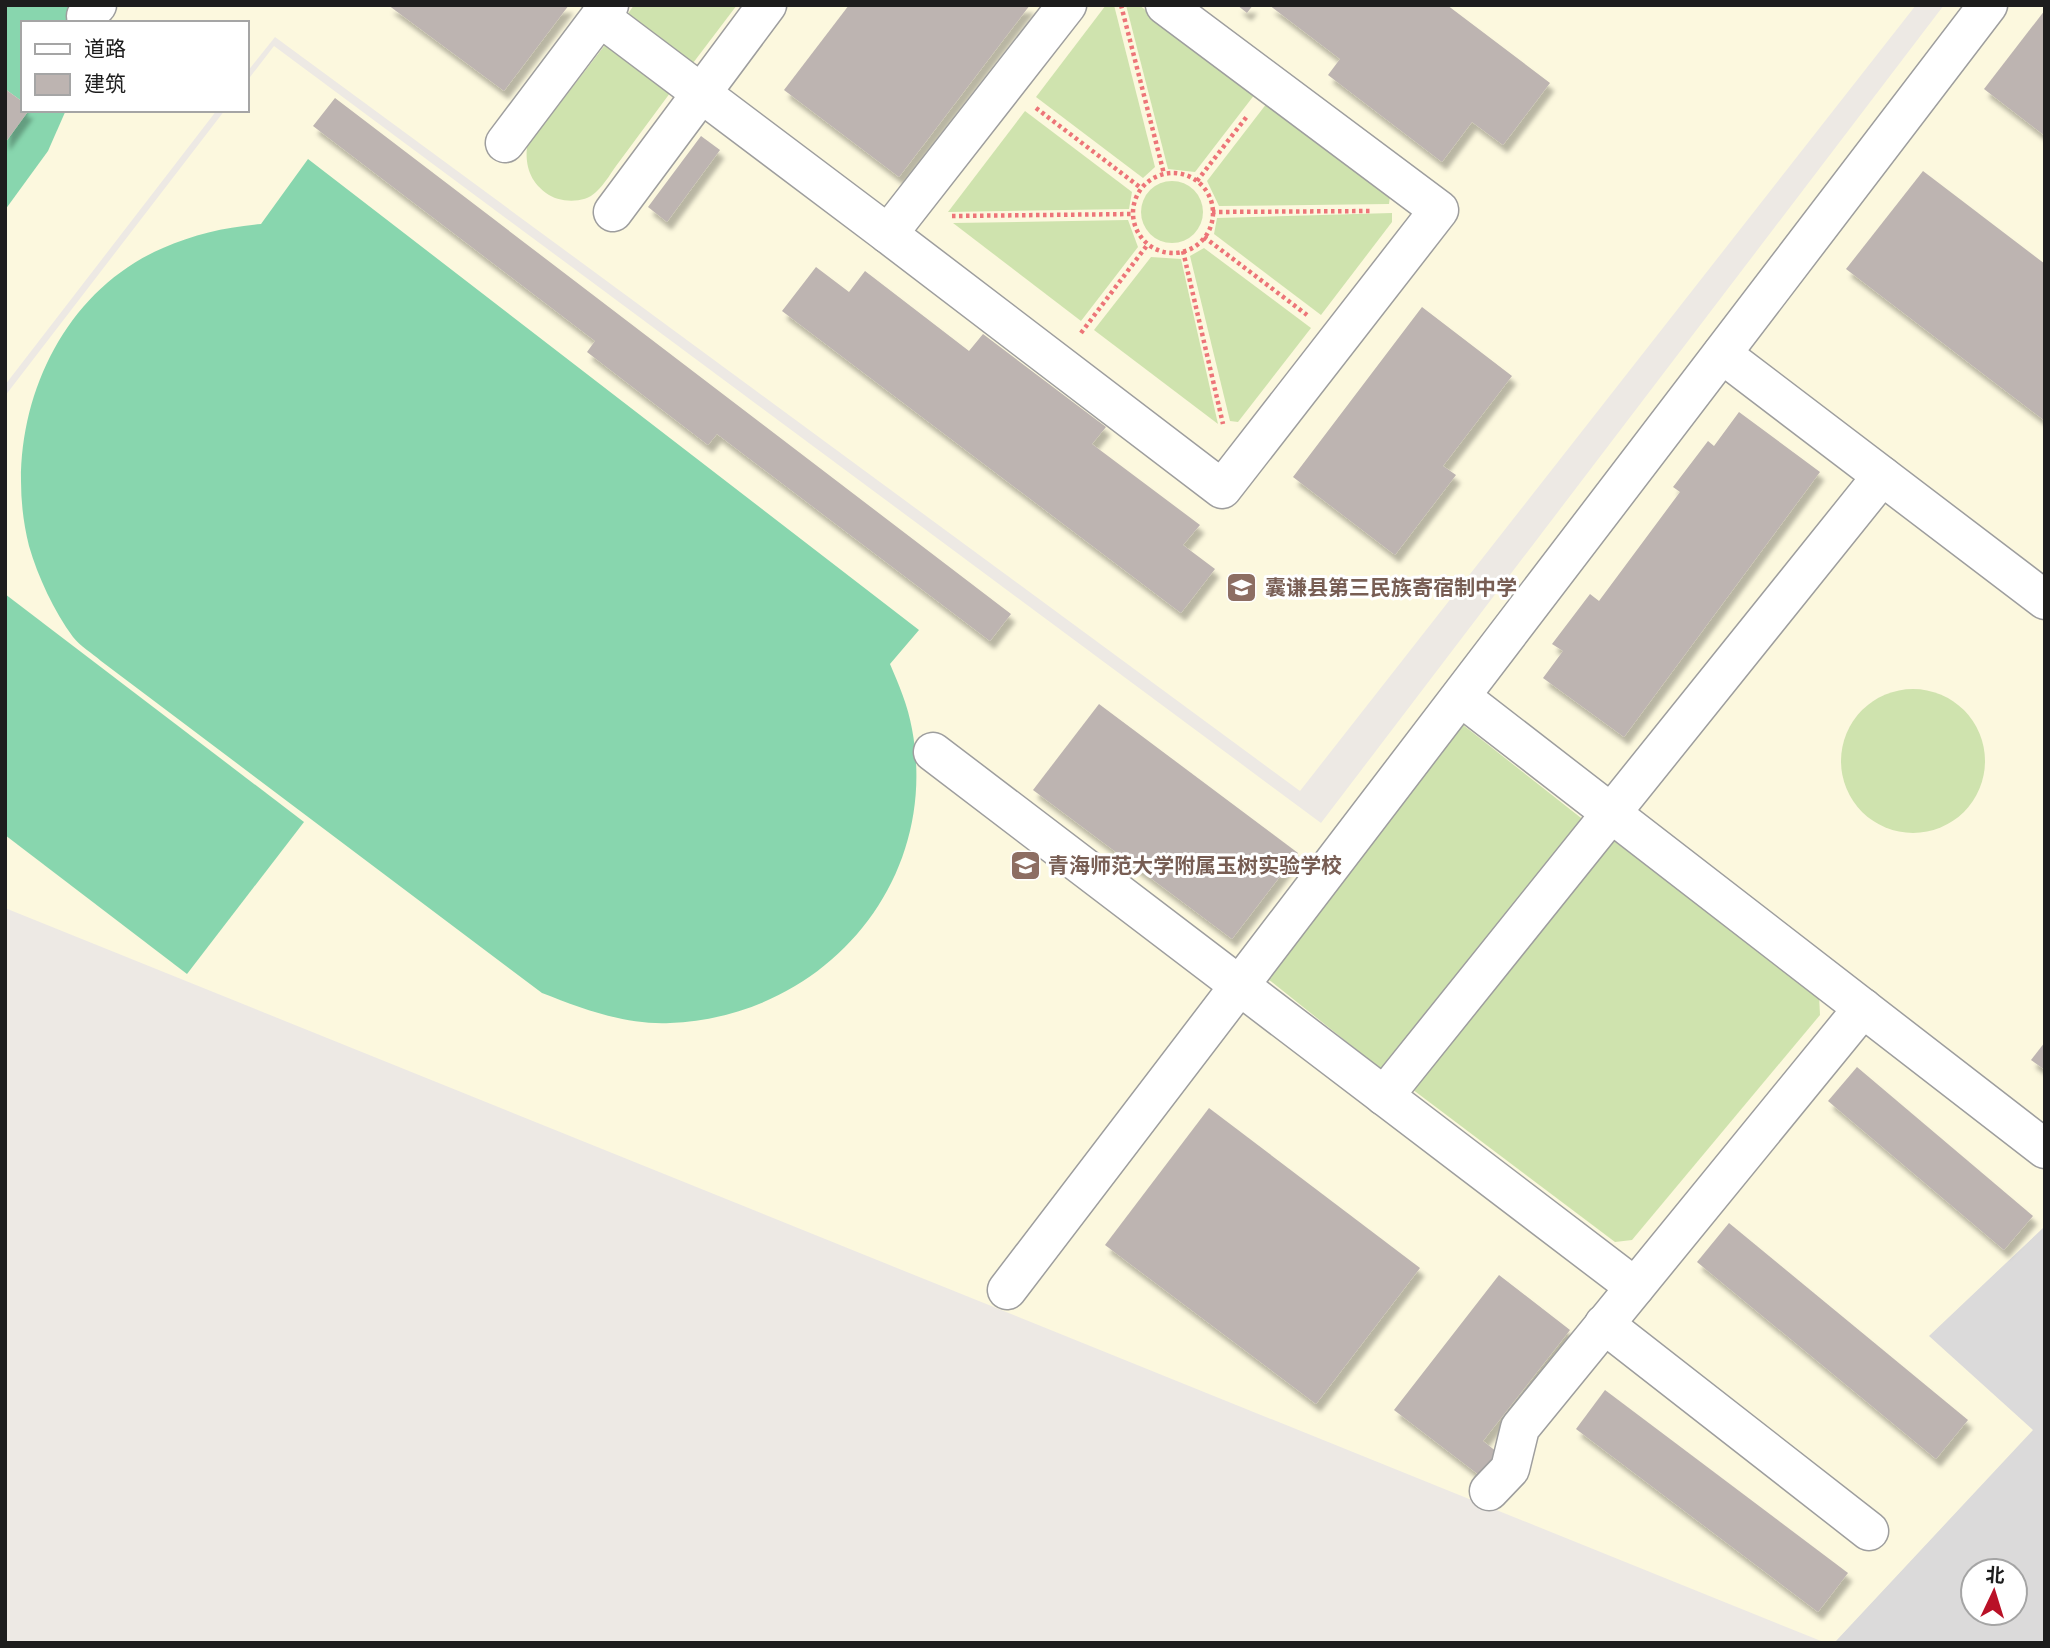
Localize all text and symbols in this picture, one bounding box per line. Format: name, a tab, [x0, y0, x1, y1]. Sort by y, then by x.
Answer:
legend	[21, 21, 248, 112]
text: 道路	[84, 34, 126, 64]
text: 建筑	[84, 69, 126, 99]
school or university icon: 囊谦县第三民族寄宿制中学	[1225, 571, 1259, 605]
place label: 囊谦县第三民族寄宿制中学	[1265, 573, 1517, 603]
school or university icon: 青海师范大学附属玉树实验学校	[1008, 849, 1042, 883]
place label: 青海师范大学附属玉树实验学校	[1048, 851, 1342, 881]
north arrow	[1959, 1557, 2029, 1627]
text: 北	[1985, 1561, 2006, 1590]

